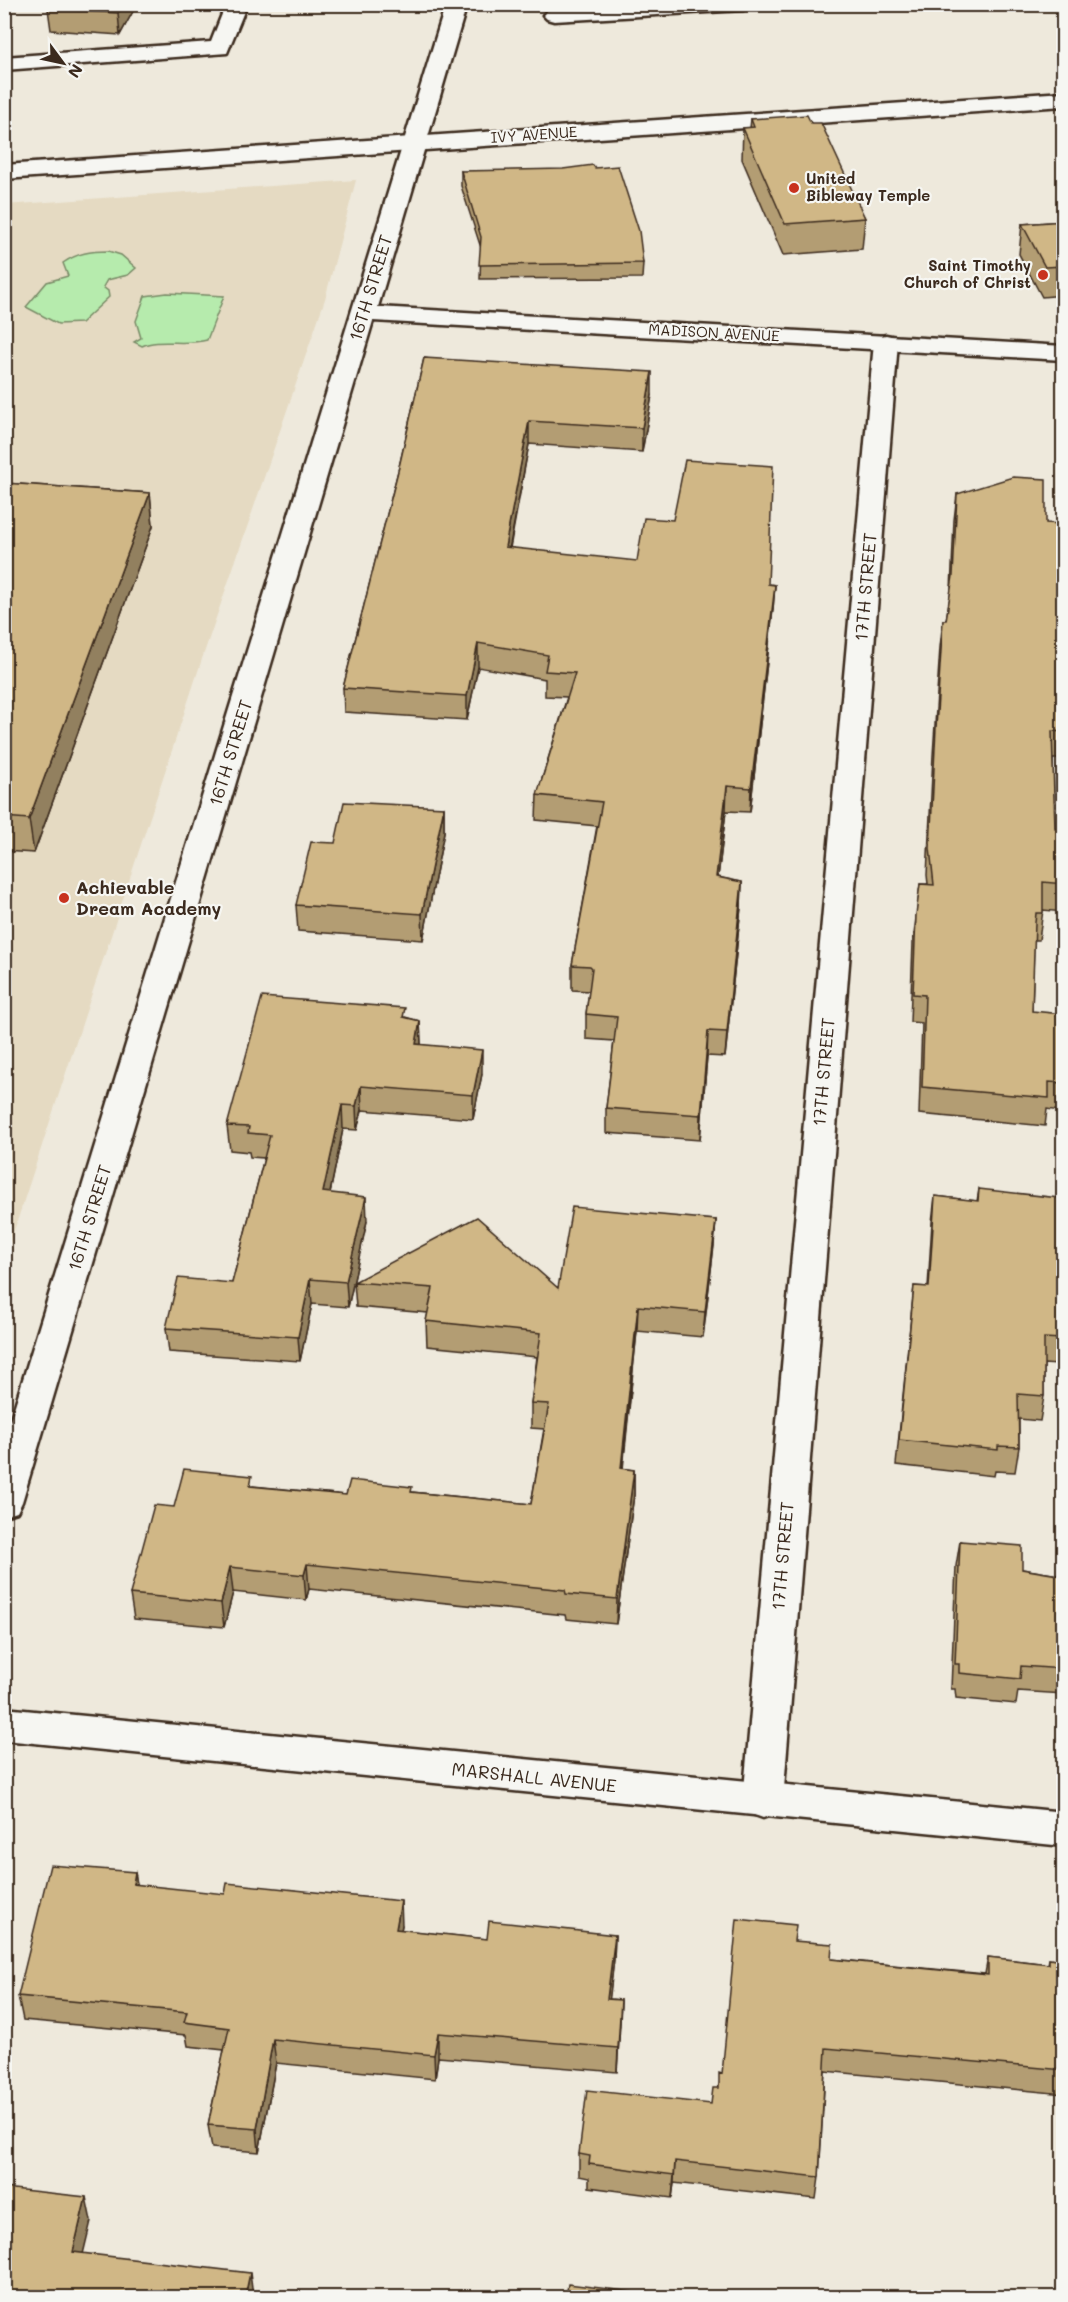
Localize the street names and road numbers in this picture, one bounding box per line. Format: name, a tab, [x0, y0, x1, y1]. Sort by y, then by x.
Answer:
street label: IVY AVENUE	[490, 121, 578, 147]
street label: 16TH STREET	[343, 232, 398, 344]
street label: MADISON AVENUE	[648, 319, 781, 345]
street label: 17TH STREET	[848, 532, 882, 642]
street label: 16TH STREET	[203, 697, 258, 809]
street label: 17TH STREET	[806, 1017, 840, 1127]
street label: 16TH STREET	[62, 1162, 117, 1274]
street label: 17TH STREET	[765, 1501, 799, 1611]
street label: MARSHALL AVENUE	[450, 1756, 618, 1798]

